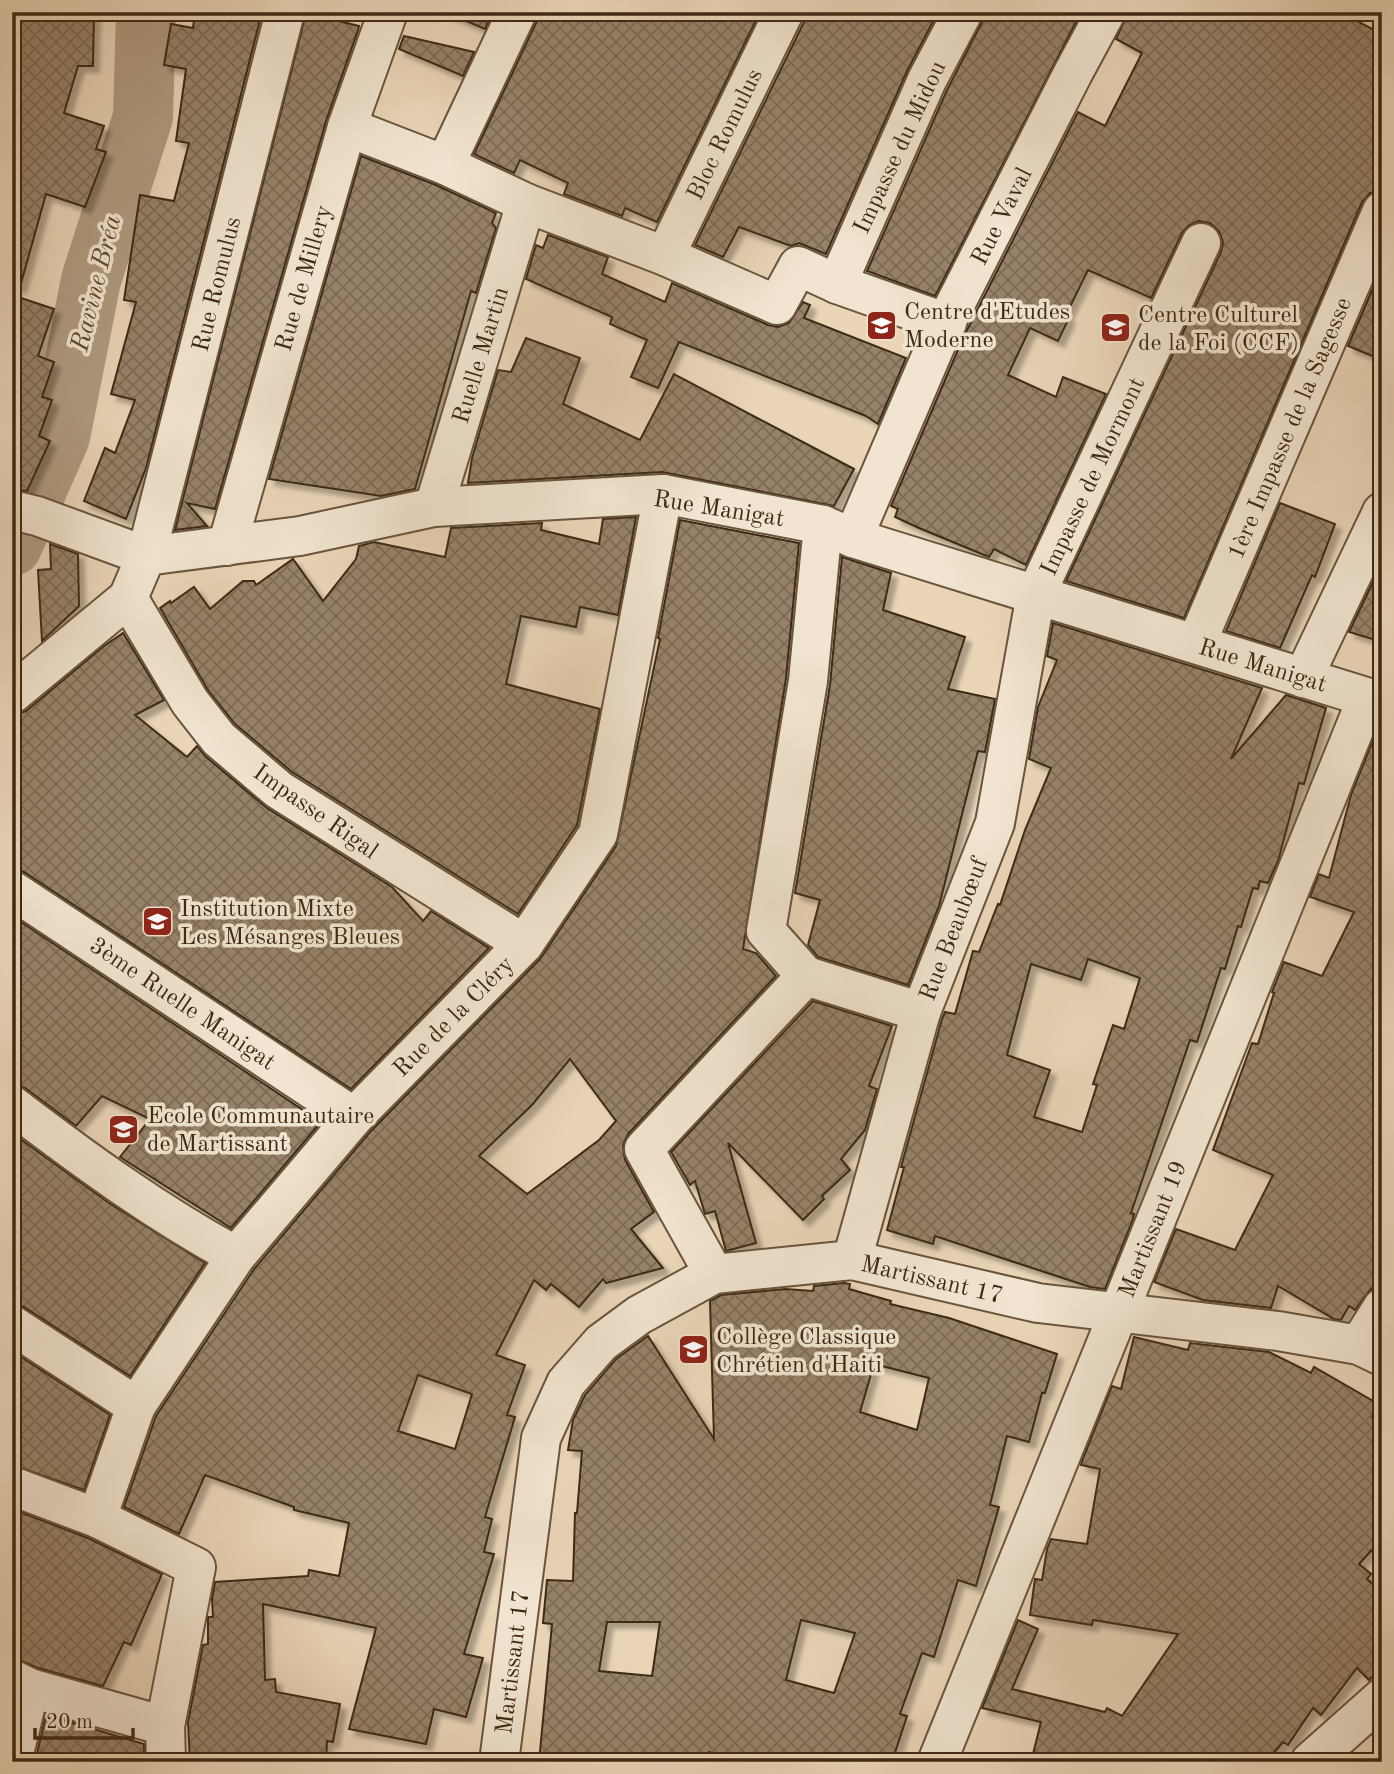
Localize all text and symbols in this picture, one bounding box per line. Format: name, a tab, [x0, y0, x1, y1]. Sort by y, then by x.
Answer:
street label: Impasse du Midou	[850, 58, 951, 238]
street label: Bloc Romulus	[684, 65, 768, 204]
street label: Rue Vaval	[968, 164, 1037, 269]
street label: Rue de Millery	[273, 202, 337, 355]
water label: Ravine Bréa	[67, 213, 126, 355]
street label: Rue Romulus	[190, 214, 246, 355]
street label: Ruelle Martin	[450, 284, 514, 427]
street label: 1ère Impasse de la Sagesse	[1225, 294, 1357, 563]
place label: Centre d'Etudes Moderne	[904, 301, 1070, 353]
place label: Centre Culturel de la Foi (CCF)	[1138, 304, 1299, 356]
school or university icon: Centre d'Etudes Moderne	[864, 308, 898, 342]
school or university icon: Centre Culturel de la Foi (CCF)	[1098, 311, 1132, 345]
street label: Impasse de Mormont	[1037, 374, 1150, 580]
street label: Rue Manigat	[651, 488, 786, 532]
street label: Rue Manigat	[1196, 636, 1329, 698]
street label: Impasse Rigal	[248, 761, 382, 864]
street label: Rue Beaubœuf	[917, 854, 994, 1005]
place label: Institution Mixte Les Mésanges Bleues	[180, 898, 400, 950]
school or university icon: Institution Mixte Les Mésanges Bleues	[140, 905, 174, 939]
street label: 3ème Ruelle Manigat	[85, 934, 279, 1076]
street label: Rue de la Cléry	[390, 952, 519, 1082]
place label: Ecole Communautaire de Martissant	[147, 1105, 374, 1157]
school or university icon: Ecole Communautaire de Martissant	[107, 1112, 141, 1146]
street label: Martissant 19	[1116, 1158, 1192, 1302]
street label: Martissant 17	[858, 1253, 1005, 1309]
place label: Collège Classique Chrétien d'Haiti	[716, 1326, 896, 1378]
school or university icon: Collège Classique Chrétien d'Haiti	[676, 1333, 710, 1367]
street label: Martissant 17	[493, 1589, 535, 1736]
scale bar	[35, 1697, 133, 1741]
text: 20 m	[46, 1712, 93, 1733]

